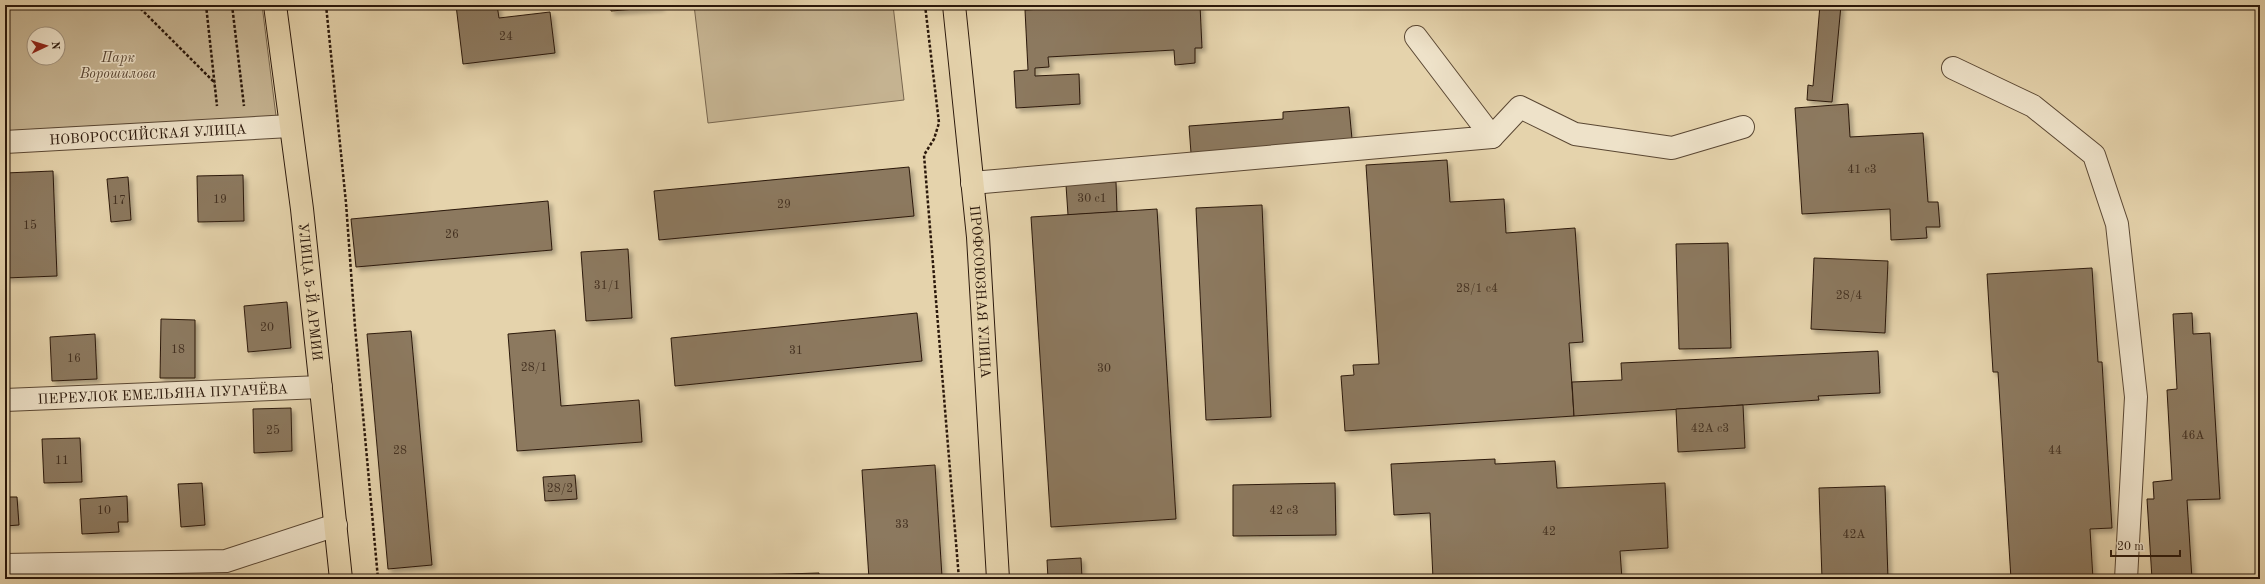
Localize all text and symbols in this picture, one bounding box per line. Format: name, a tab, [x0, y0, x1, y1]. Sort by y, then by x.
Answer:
north arrow	[26, 26, 66, 66]
house number: 24	[499, 31, 513, 43]
text: N	[49, 41, 60, 51]
park label: Парк Ворошилова	[79, 51, 157, 82]
street label: НОВОРОССИЙСКАЯ УЛИЦА	[49, 122, 247, 148]
house number: 41 с3	[1847, 164, 1877, 176]
house number: 30 с1	[1077, 193, 1107, 205]
house number: 19	[213, 194, 227, 206]
house number: 17	[112, 195, 126, 207]
house number: 29	[777, 199, 791, 211]
street label: ПРОФСОЮЗНАЯ УЛИЦА	[967, 205, 992, 379]
house number: 15	[23, 219, 37, 232]
street label: УЛИЦА 5-Й АРМИИ	[296, 222, 324, 362]
house number: 26	[445, 229, 459, 241]
house number: 31/1	[594, 280, 620, 292]
house number: 28/1 с4	[1456, 283, 1498, 295]
house number: 28/4	[1836, 290, 1862, 302]
house number: 20	[260, 322, 274, 334]
house number: 18	[171, 344, 185, 356]
house number: 31	[789, 345, 803, 357]
house number: 16	[67, 353, 81, 365]
house number: 28/1	[521, 362, 547, 374]
house number: 30	[1097, 363, 1111, 375]
street label: ПЕРЕУЛОК ЕМЕЛЬЯНА ПУГАЧЁВА	[37, 380, 289, 407]
house number: 42А с3	[1691, 423, 1729, 435]
house number: 25	[266, 424, 280, 437]
house number: 46А	[2181, 430, 2205, 442]
house number: 28	[393, 445, 407, 457]
house number: 44	[2048, 445, 2062, 457]
house number: 11	[55, 455, 69, 467]
house number: 28/2	[547, 483, 573, 495]
house number: 10	[97, 505, 111, 517]
house number: 42 с3	[1269, 505, 1299, 517]
house number: 33	[895, 519, 909, 531]
house number: 42	[1542, 526, 1556, 538]
house number: 42А	[1842, 529, 1866, 541]
scale bar	[2111, 532, 2180, 558]
text: 20 m	[2117, 541, 2144, 553]

